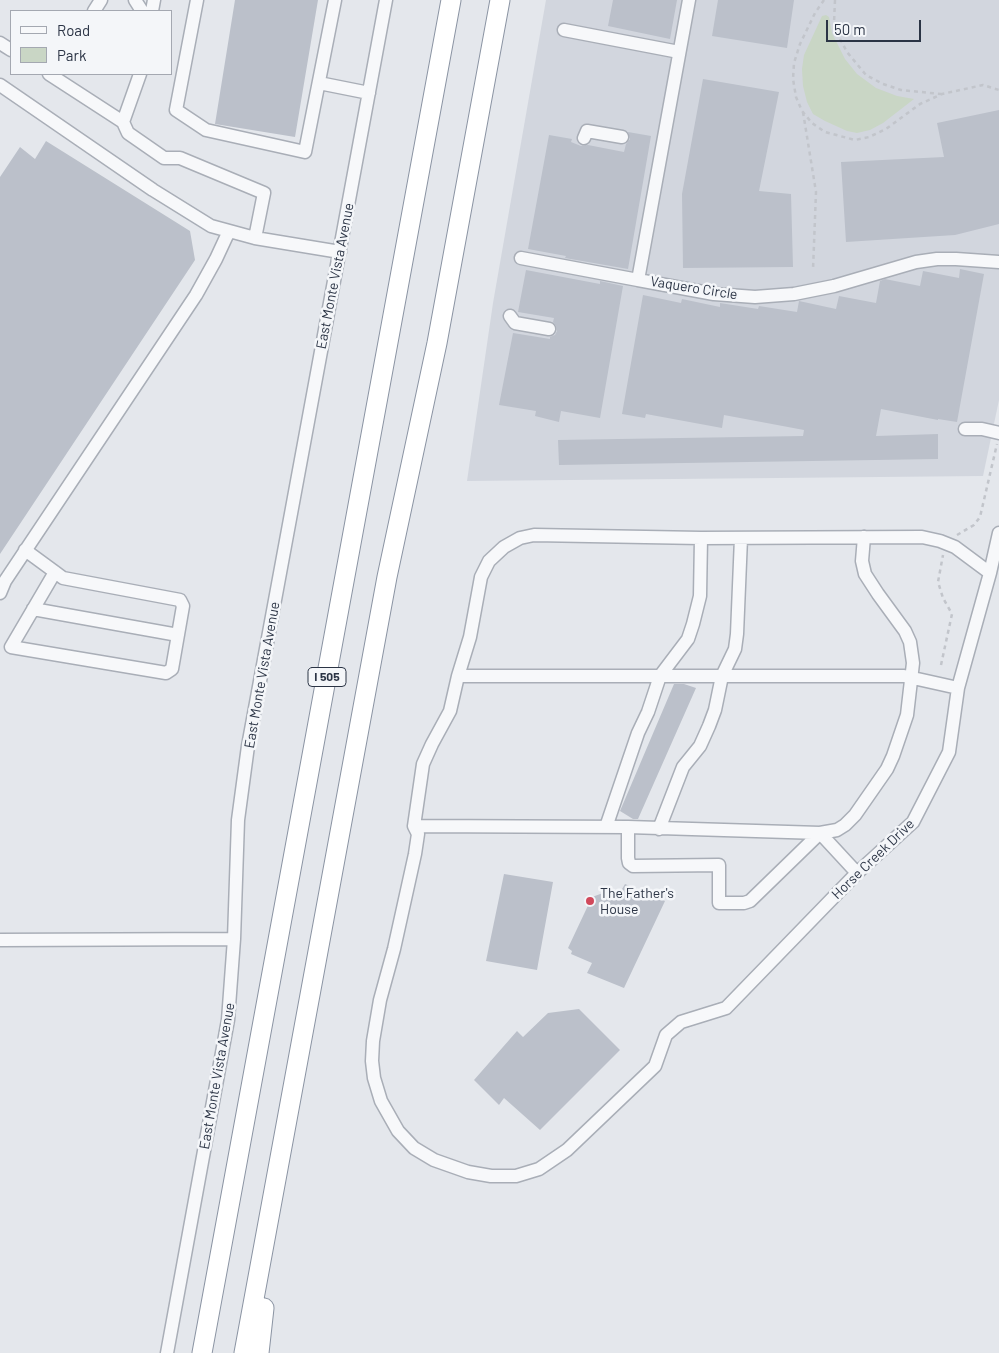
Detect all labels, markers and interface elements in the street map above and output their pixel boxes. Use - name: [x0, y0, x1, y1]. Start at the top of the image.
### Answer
- legend: [10, 10, 172, 75]
- scale bar: [829, 10, 924, 42]
- text: 50 m: [834, 20, 866, 38]
- text: Road: [57, 21, 90, 39]
- text: Park: [57, 46, 86, 64]
- street label: East Monte Vista Avenue: [313, 201, 357, 351]
- street label: Vaquero Circle: [649, 273, 739, 303]
- street label: East Monte Vista Avenue: [241, 600, 283, 750]
- road number: I 505: [308, 668, 346, 686]
- street label: Horse Creek Drive: [828, 815, 918, 903]
- place label: The Father's House: [600, 885, 674, 918]
- marker: The Father's House: [584, 895, 596, 907]
- street label: East Monte Vista Avenue: [196, 1001, 238, 1151]

